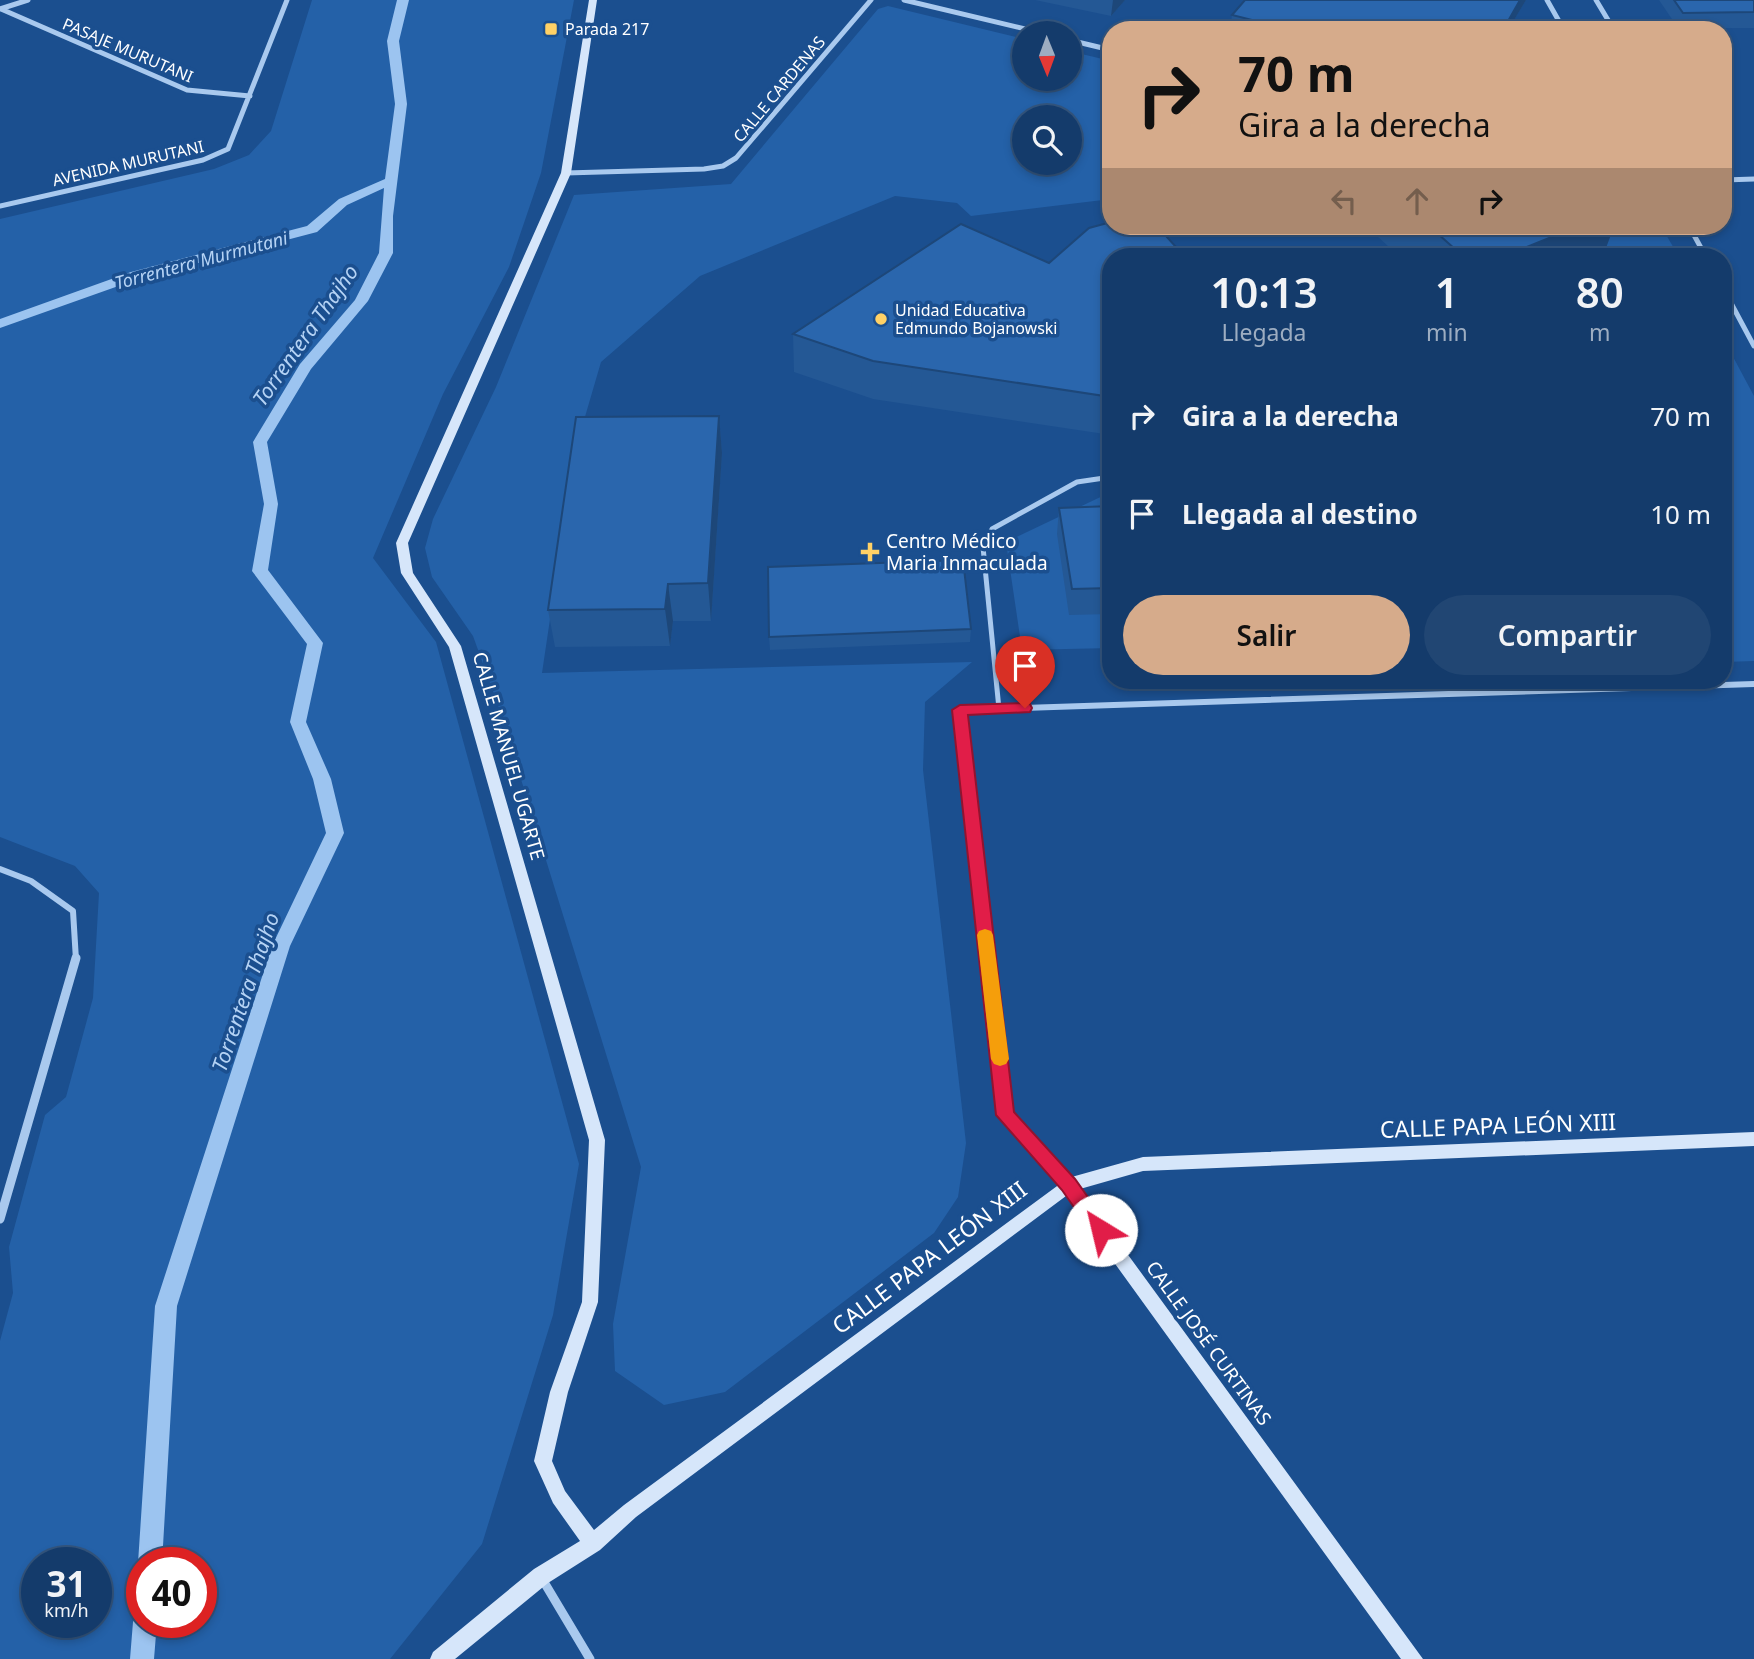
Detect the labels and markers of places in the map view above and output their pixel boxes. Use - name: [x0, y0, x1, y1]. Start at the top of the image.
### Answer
- place label: Parada 217: [565, 18, 649, 40]
- marker: Parada 217: [543, 21, 559, 37]
- place label: Unidad Educativa Edmundo Bojanowski: [895, 299, 1058, 339]
- marker: Unidad Educativa Edmundo Bojanowski: [873, 311, 889, 327]
- place label: Centro Médico Maria Inmaculada: [886, 528, 1048, 576]
- marker: Centro Médico Maria Inmaculada: [860, 542, 880, 562]
- pin: [995, 636, 1055, 708]

